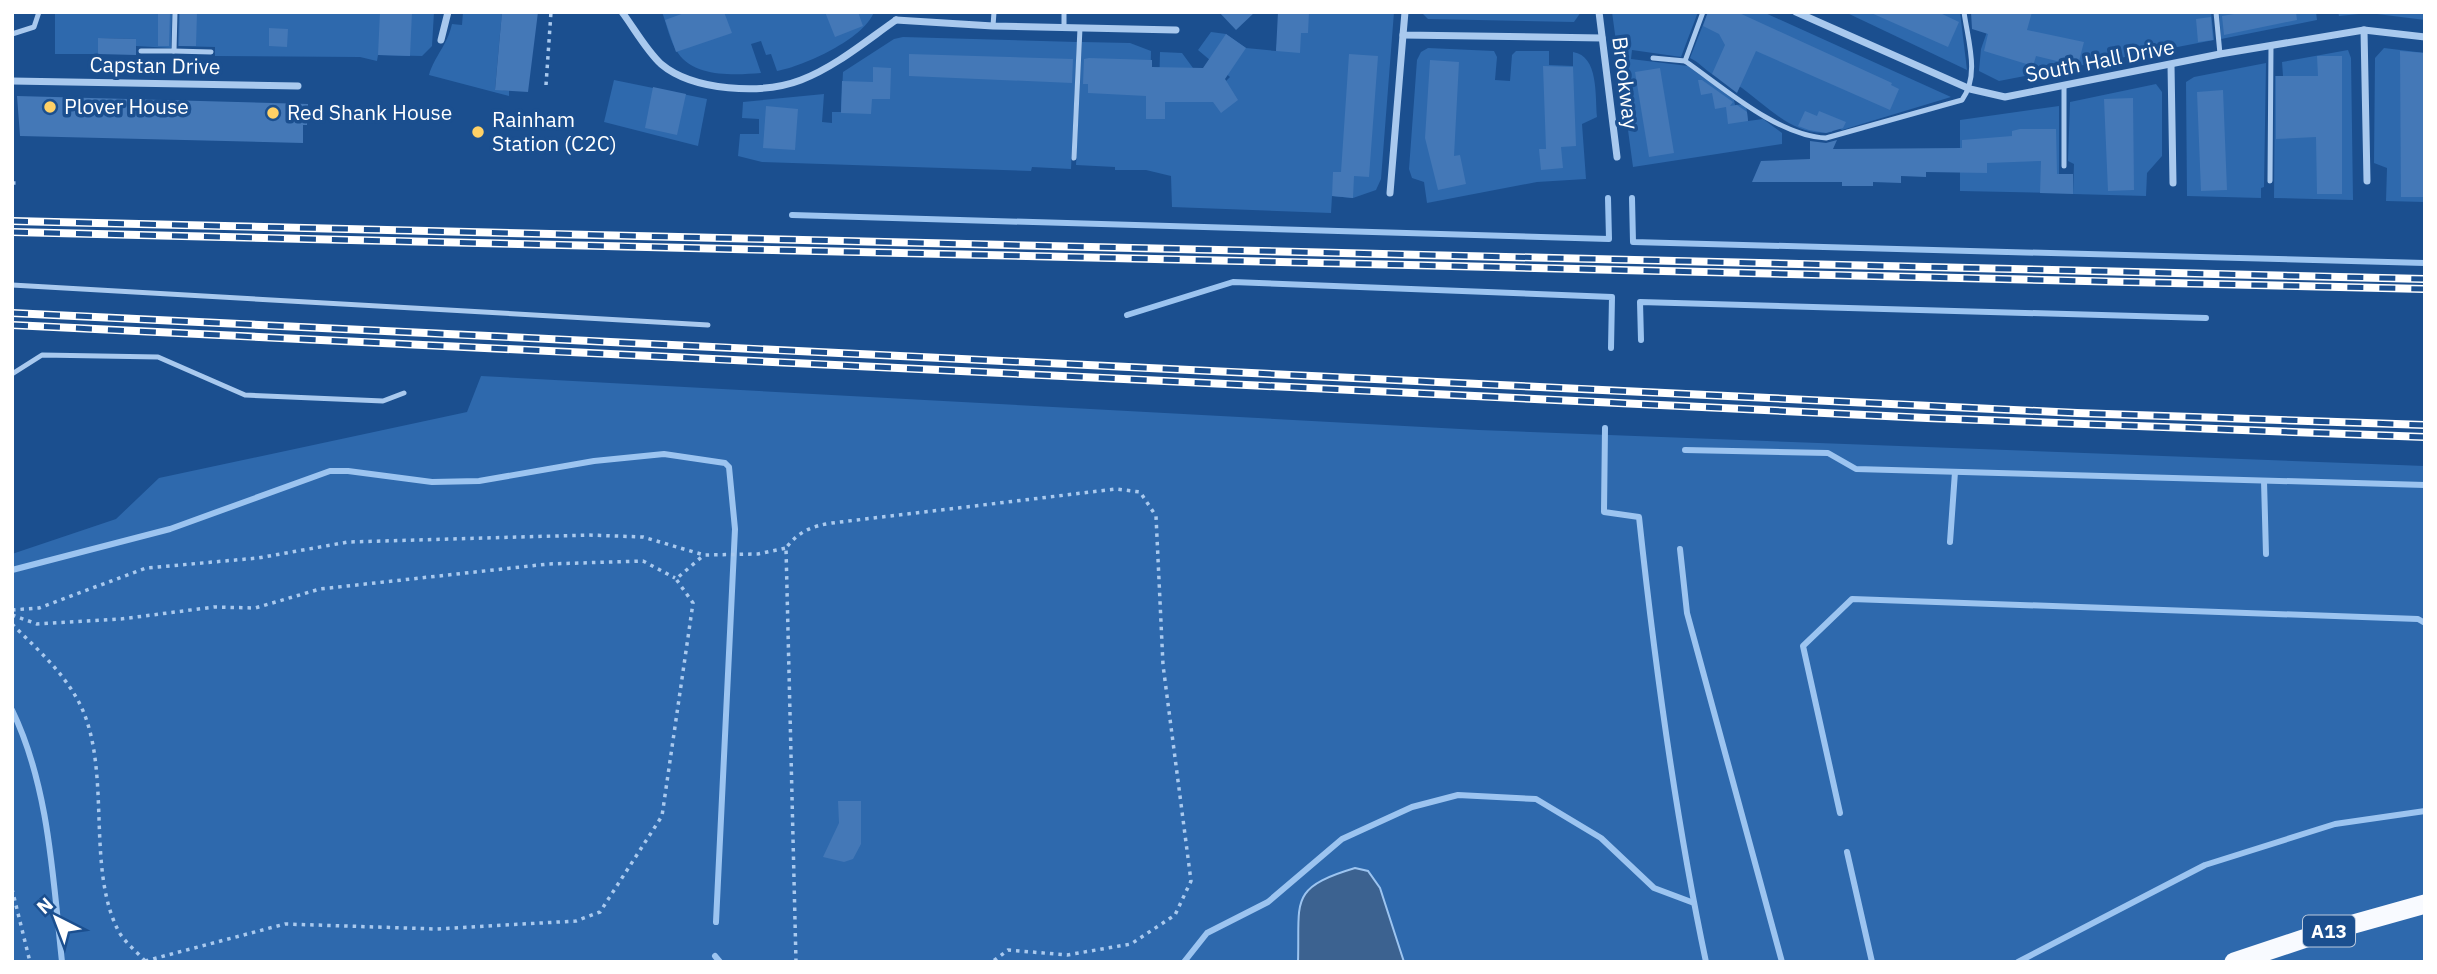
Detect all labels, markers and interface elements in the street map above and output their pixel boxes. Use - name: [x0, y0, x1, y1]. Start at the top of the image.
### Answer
- street label: South Hall Drive: [2023, 32, 2177, 88]
- street label: Brookway: [1606, 35, 1646, 131]
- street label: Capstan Drive: [89, 50, 221, 80]
- place label: Plover House: [64, 92, 189, 120]
- place label: Red Shank House: [287, 98, 452, 126]
- marker: Plover House: [42, 99, 58, 115]
- marker: Red Shank House: [265, 105, 281, 121]
- place label: Rainham Station (C2C): [492, 105, 617, 157]
- marker: Rainham Station (C2C): [470, 124, 486, 140]
- north arrow: [21, 883, 91, 953]
- text: N: [31, 892, 58, 919]
- road number: A13: [2303, 916, 2355, 946]

